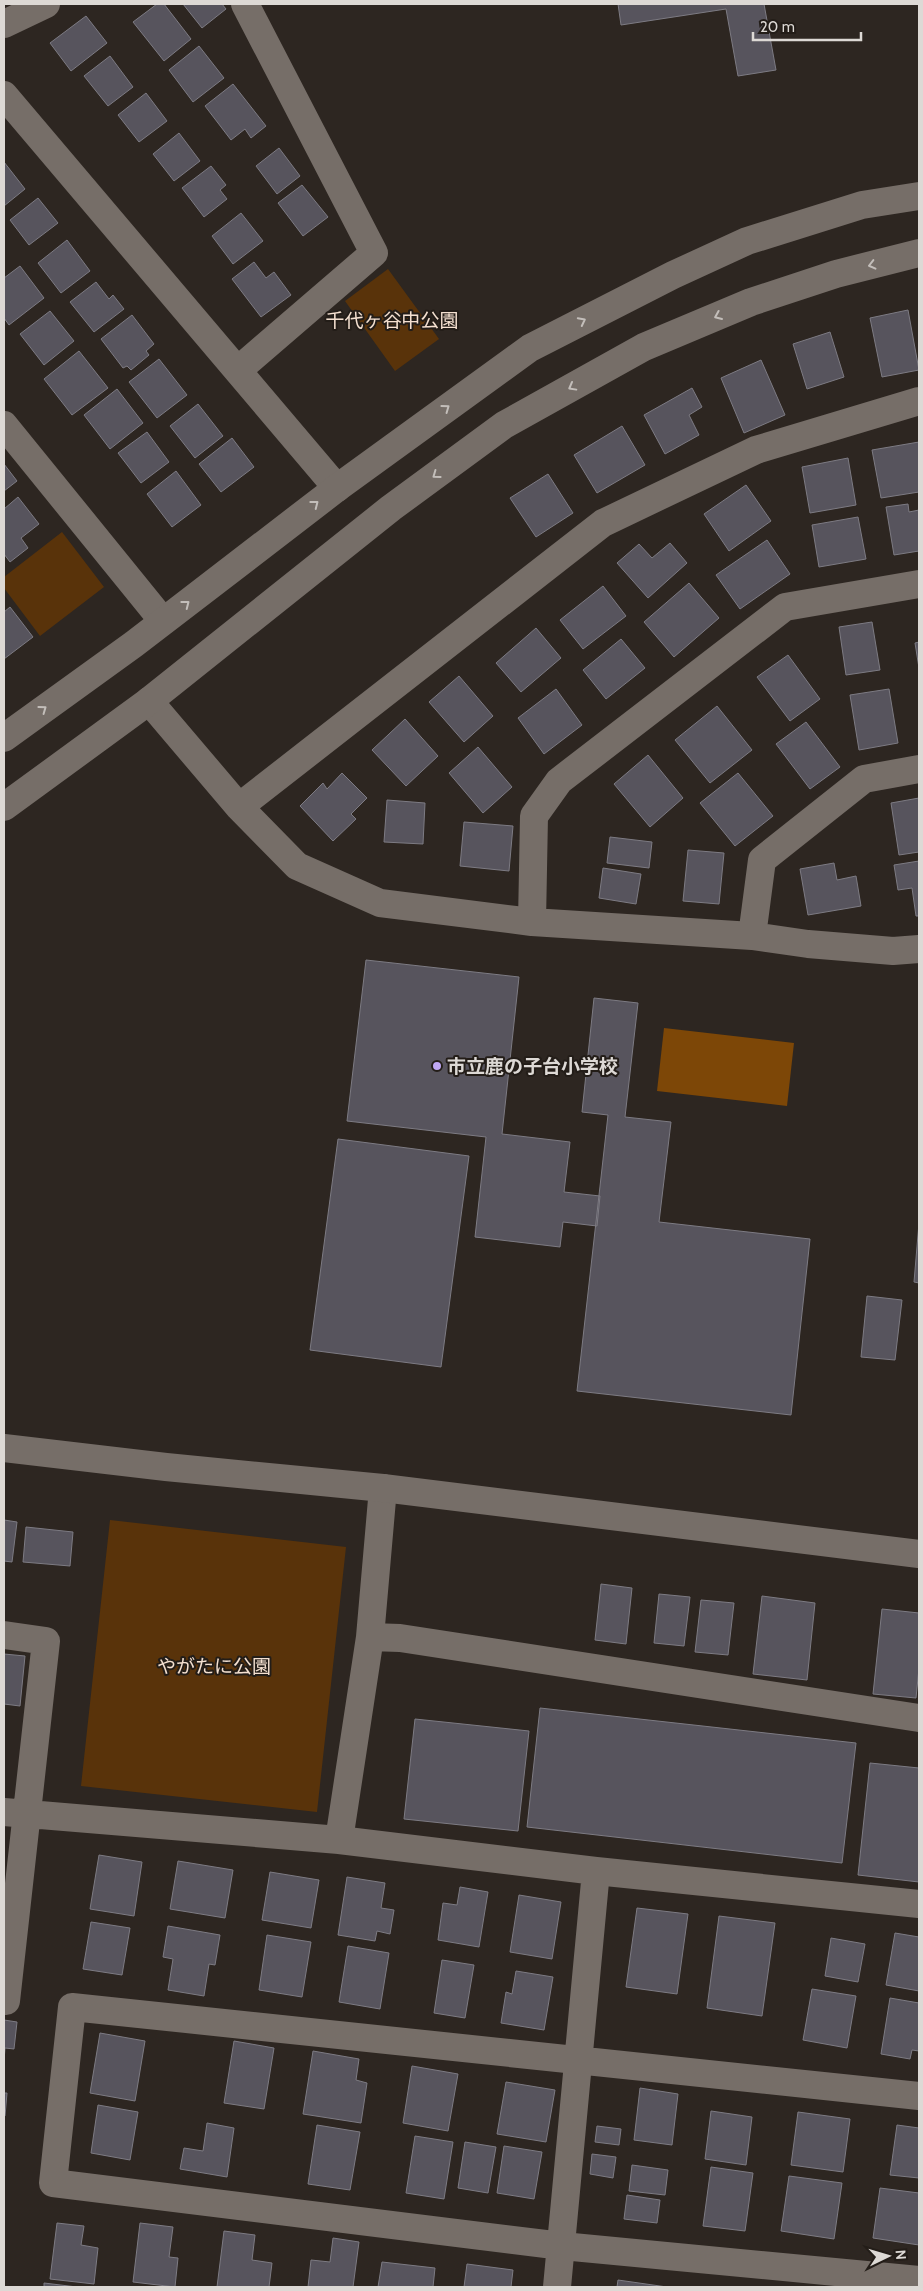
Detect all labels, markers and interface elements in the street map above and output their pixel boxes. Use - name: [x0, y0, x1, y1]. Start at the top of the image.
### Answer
- scale bar: [753, 10, 860, 42]
- text: 20 m: [760, 18, 795, 36]
- one-way arrow: [867, 259, 876, 270]
- park label: 千代ヶ谷中公園: [325, 309, 459, 332]
- one-way arrow: [714, 310, 723, 321]
- one-way arrow: [577, 317, 586, 327]
- one-way arrow: [568, 381, 577, 391]
- one-way arrow: [440, 406, 449, 414]
- one-way arrow: [432, 469, 442, 478]
- one-way arrow: [309, 502, 318, 510]
- one-way arrow: [180, 601, 189, 609]
- one-way arrow: [37, 706, 47, 715]
- place label: 市立鹿の子台小学校: [447, 1055, 618, 1078]
- marker: 市立鹿の子台小学校: [431, 1060, 443, 1072]
- park label: やがたに公園: [157, 1655, 271, 1678]
- north arrow: [863, 2231, 913, 2281]
- text: N: [892, 2249, 910, 2261]

